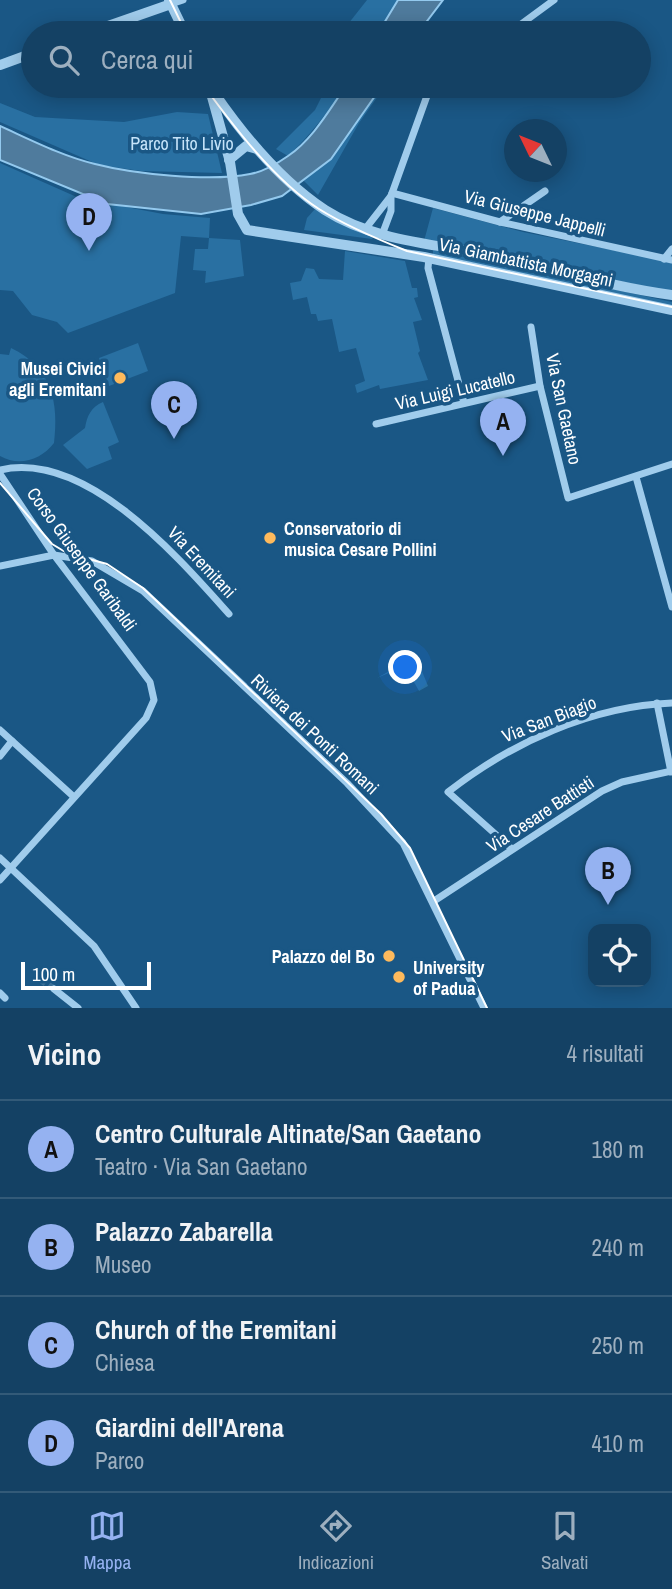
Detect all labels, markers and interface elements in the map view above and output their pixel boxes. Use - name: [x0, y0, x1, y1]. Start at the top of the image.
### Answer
- search box: [21, 21, 651, 98]
- icon: search: [45, 41, 83, 79]
- text: Cerca qui: [101, 42, 193, 77]
- north arrow: [504, 119, 567, 182]
- park label: Parco Tito Livio: [130, 131, 234, 156]
- street label: Via Giuseppe Jappelli: [462, 183, 608, 243]
- pin: D: [66, 193, 112, 251]
- street label: Via Giambattista Morgagni: [437, 231, 615, 293]
- street label: Via San Gaetano: [540, 351, 588, 467]
- place label: Musei Civici agli Eremitani: [9, 356, 106, 402]
- street label: Via Luigi Lucatello: [393, 364, 517, 416]
- marker: Musei Civici agli Eremitani: [112, 370, 128, 386]
- pin: C: [151, 381, 197, 439]
- pin: A: [480, 398, 526, 456]
- street label: Corso Giuseppe Garibaldi: [21, 482, 143, 636]
- place label: Conservatorio di musica Cesare Pollini: [284, 516, 437, 562]
- street label: Via Eremitani: [162, 521, 242, 603]
- marker: Conservatorio di musica Cesare Pollini: [262, 530, 278, 546]
- your location: [388, 650, 422, 684]
- street label: Riviera dei Ponti Romani: [246, 668, 384, 800]
- street label: Via San Biagio: [498, 690, 600, 748]
- street label: Via Cesare Battisti: [481, 770, 599, 858]
- pin: B: [585, 847, 631, 905]
- map controls: [588, 924, 651, 987]
- button: locate: [588, 924, 651, 987]
- place label: Palazzo del Bo: [272, 944, 375, 969]
- marker: Palazzo del Bo: [381, 948, 397, 964]
- place label: University of Padua: [413, 955, 485, 1001]
- scale bar: [21, 959, 150, 991]
- text: 100 m: [32, 961, 75, 987]
- marker: University of Padua: [391, 969, 407, 985]
- text: Vicino: [28, 1034, 101, 1074]
- text: 4 risultati: [566, 1038, 644, 1069]
- text: Centro Culturale Altinate/San Gaetano: [95, 1116, 482, 1151]
- text: A: [44, 1134, 58, 1165]
- text: 180 m: [592, 1134, 644, 1165]
- text: Teatro · Via San Gaetano: [95, 1151, 308, 1182]
- text: Palazzo Zabarella: [95, 1214, 273, 1249]
- text: B: [44, 1232, 58, 1263]
- text: 240 m: [592, 1232, 644, 1263]
- text: Museo: [95, 1249, 152, 1280]
- text: Church of the Eremitani: [95, 1312, 337, 1347]
- text: C: [44, 1330, 58, 1361]
- text: 250 m: [592, 1330, 644, 1361]
- text: Chiesa: [95, 1347, 155, 1378]
- text: Giardini dell'Arena: [95, 1410, 284, 1445]
- text: D: [44, 1428, 58, 1459]
- text: 410 m: [592, 1428, 644, 1459]
- text: Parco: [95, 1445, 144, 1476]
- tab: Mappa: [83, 1507, 131, 1575]
- tab: Indicazioni: [298, 1507, 374, 1575]
- tab: Salvati: [541, 1507, 589, 1575]

